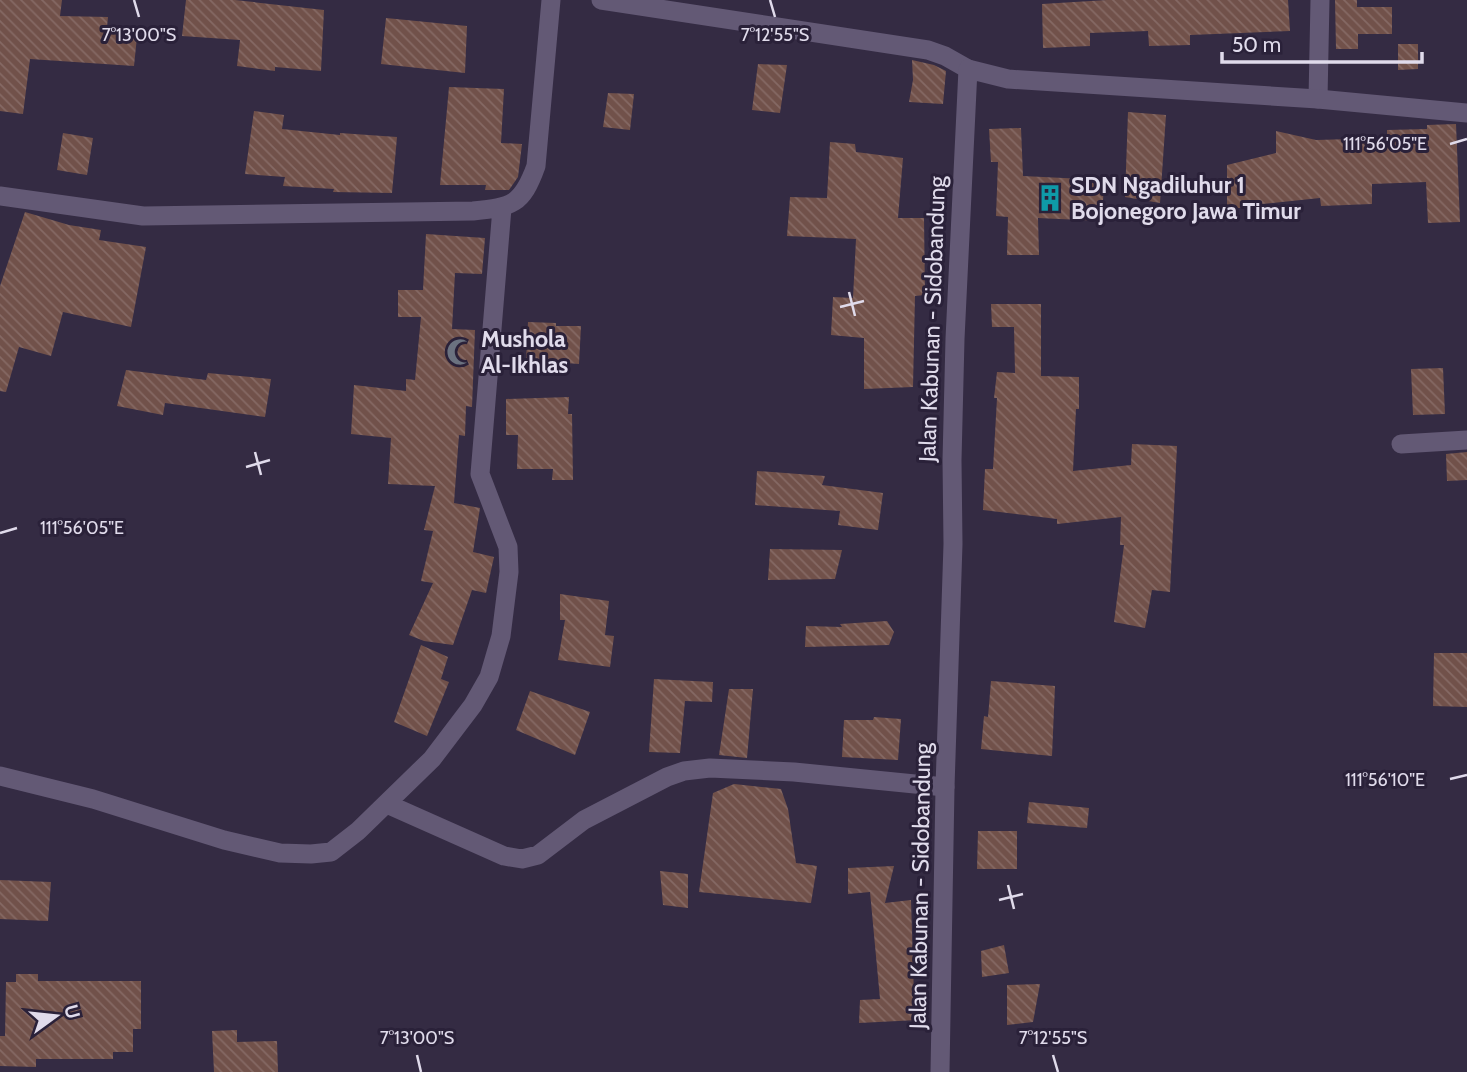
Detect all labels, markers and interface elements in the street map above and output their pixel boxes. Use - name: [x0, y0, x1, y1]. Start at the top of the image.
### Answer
- scale bar: [1222, 21, 1422, 65]
- text: 7°13'00"S: [102, 24, 176, 46]
- text: 7°12'55"S: [741, 24, 809, 46]
- text: 50 m: [1232, 32, 1281, 57]
- text: 111°56'05"E: [1343, 133, 1427, 155]
- place label: SDN Ngadiluhur 1 Bojonegoro Jawa Timur: [1071, 171, 1301, 225]
- street label: Jalan Kabunan - Sidobandung: [913, 175, 951, 464]
- building icon: SDN Ngadiluhur 1 Bojonegoro Jawa Timur: [1035, 183, 1065, 213]
- place label: Mushola Al-Ikhlas: [481, 325, 568, 379]
- mosque icon: Mushola Al-Ikhlas: [445, 337, 475, 367]
- text: 111°56'05"E: [40, 517, 124, 539]
- street label: Jalan Kabunan - Sidobandung: [903, 742, 937, 1030]
- text: 111°56'10"E: [1345, 769, 1425, 791]
- north arrow: [21, 981, 91, 1051]
- text: U: [59, 1002, 85, 1021]
- text: 7°13'00"S: [380, 1027, 454, 1049]
- text: 7°12'55"S: [1019, 1027, 1087, 1049]

